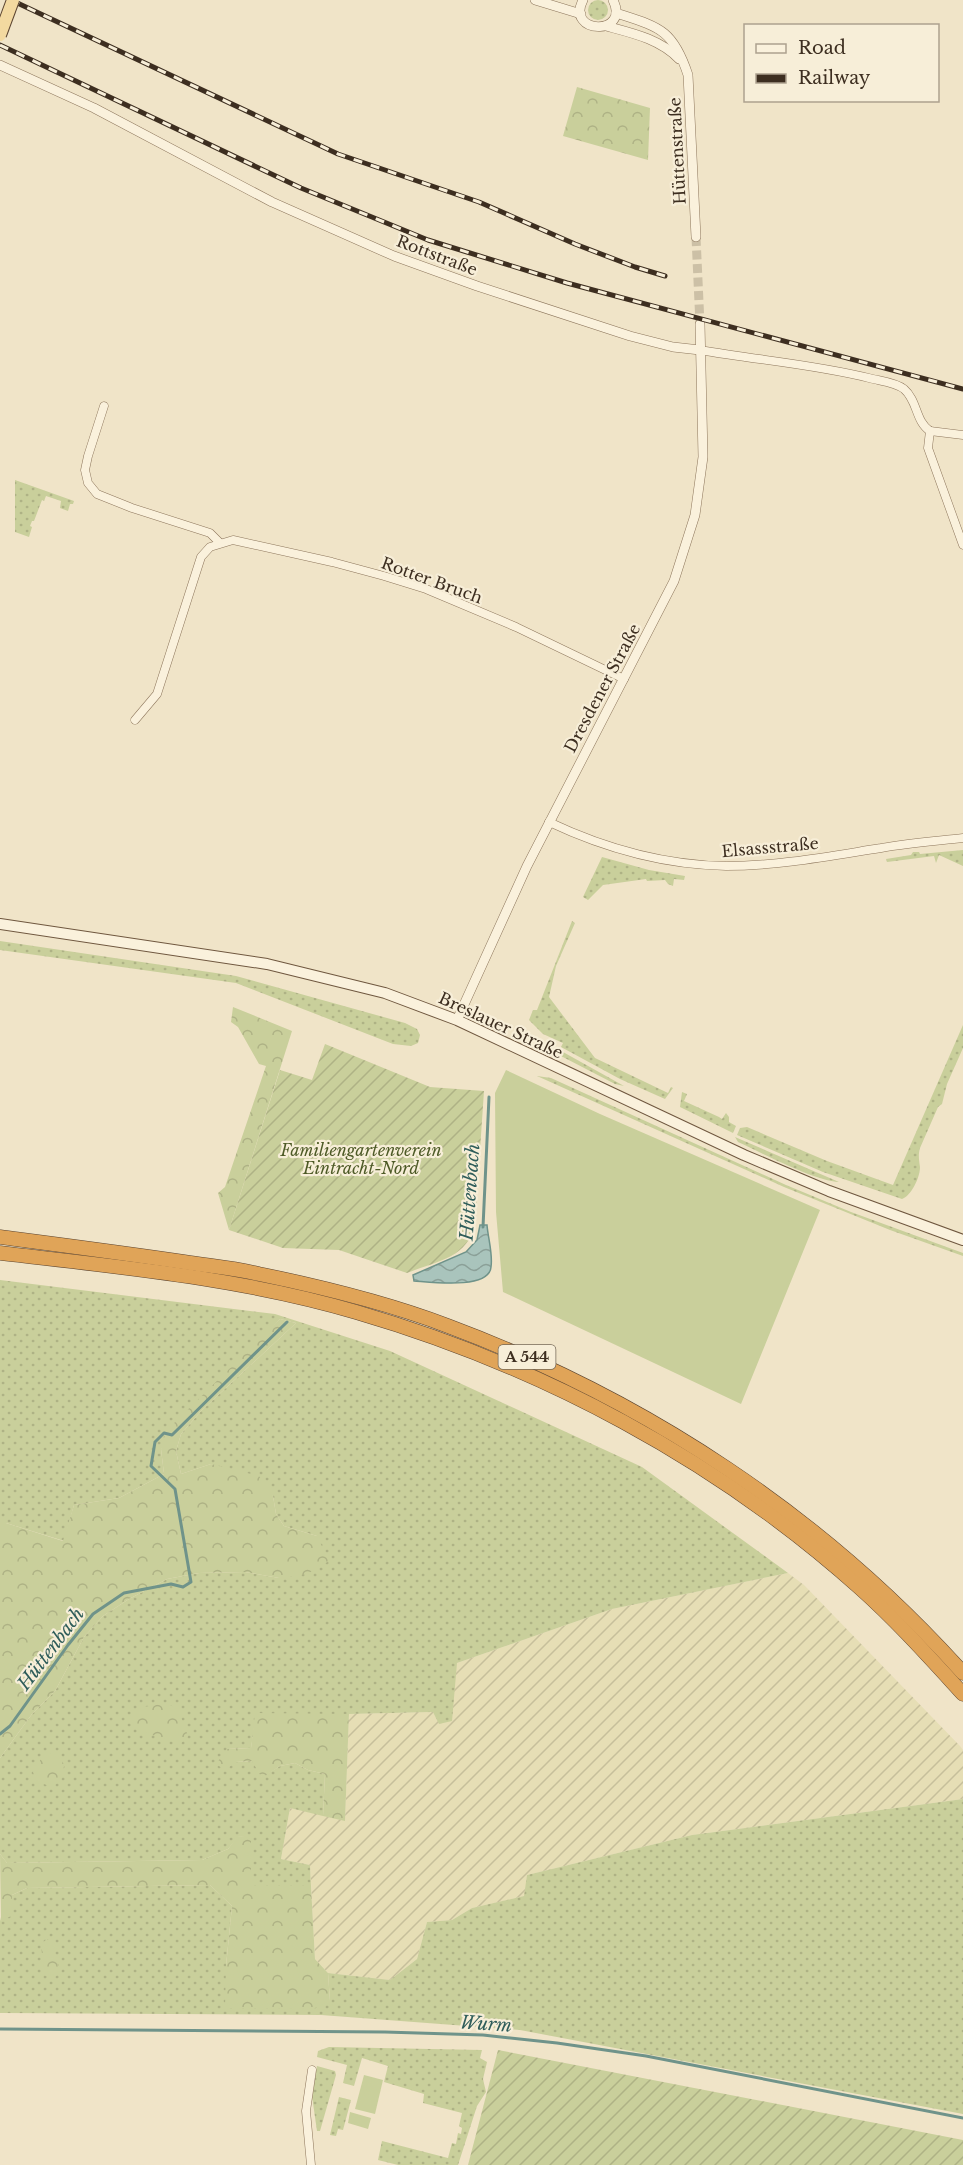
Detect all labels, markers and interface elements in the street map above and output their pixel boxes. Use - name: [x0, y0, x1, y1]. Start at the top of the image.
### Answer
- legend: [744, 24, 939, 102]
- text: Road: [798, 37, 846, 59]
- text: Railway: [798, 67, 871, 89]
- street label: Hüttenstraße: [664, 97, 690, 205]
- street label: Rottstraße: [394, 230, 480, 280]
- street label: Rotter Bruch: [379, 552, 485, 608]
- street label: Dresdener Straße: [560, 620, 644, 756]
- street label: Elsassstraße: [721, 833, 819, 861]
- street label: Breslauer Straße: [436, 987, 566, 1063]
- park label: Familiengartenverein Eintracht-Nord: [279, 1140, 442, 1178]
- water label: Hüttenbach: [456, 1143, 484, 1242]
- road number: A 544: [498, 1345, 556, 1369]
- water label: Hüttenbach: [12, 1604, 89, 1695]
- water label: Wurm: [459, 2011, 513, 2037]

